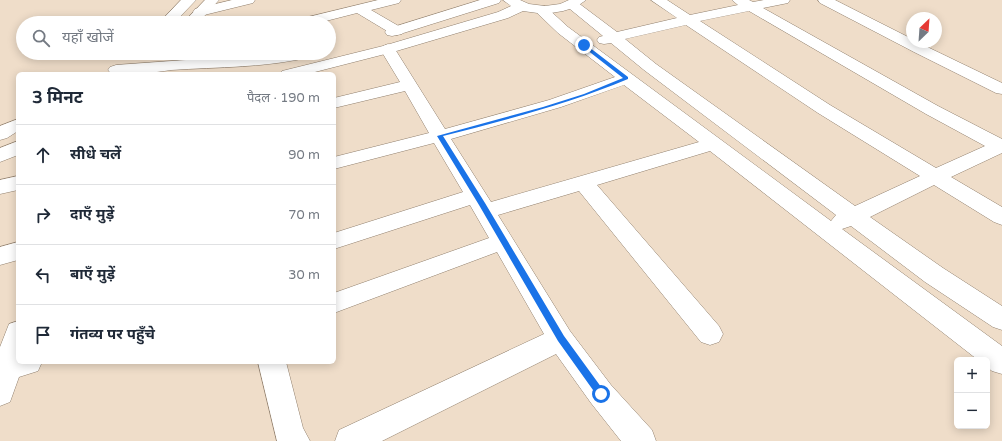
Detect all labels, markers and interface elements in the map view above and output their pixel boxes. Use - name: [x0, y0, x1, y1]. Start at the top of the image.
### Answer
- north arrow: [906, 12, 942, 48]
- search box: [16, 16, 336, 60]
- icon: search: [30, 27, 52, 49]
- text: यहाँ खोजें: [62, 28, 114, 46]
- route end: [575, 36, 593, 54]
- text: 3 मिनट: [32, 87, 83, 108]
- text: पैदल · 190 m: [247, 90, 320, 106]
- icon: ahead: [32, 144, 54, 166]
- text: सीधे चलें: [70, 145, 121, 163]
- text: 90 m: [288, 147, 320, 163]
- icon: right: [32, 204, 54, 226]
- text: दाएँ मुड़ें: [70, 205, 114, 223]
- text: 70 m: [288, 207, 320, 223]
- icon: left: [32, 264, 54, 286]
- text: बाएँ मुड़ें: [70, 265, 115, 283]
- text: 30 m: [288, 267, 320, 283]
- icon: arrive: [32, 324, 54, 346]
- text: गंतव्य पर पहुँचे: [70, 325, 155, 343]
- map controls: [954, 357, 990, 429]
- button: +: [954, 357, 990, 393]
- route start: [592, 385, 610, 403]
- button: −: [954, 393, 990, 429]

